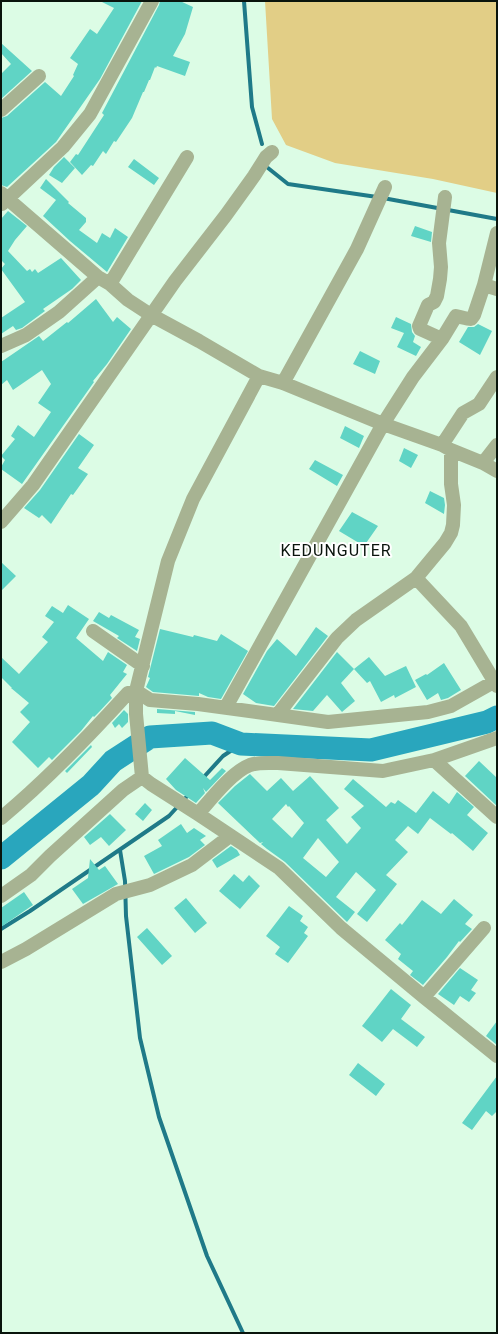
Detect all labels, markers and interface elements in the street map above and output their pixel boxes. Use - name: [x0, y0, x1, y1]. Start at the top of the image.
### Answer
- district label: KEDUNGUTER: [280, 541, 392, 560]

